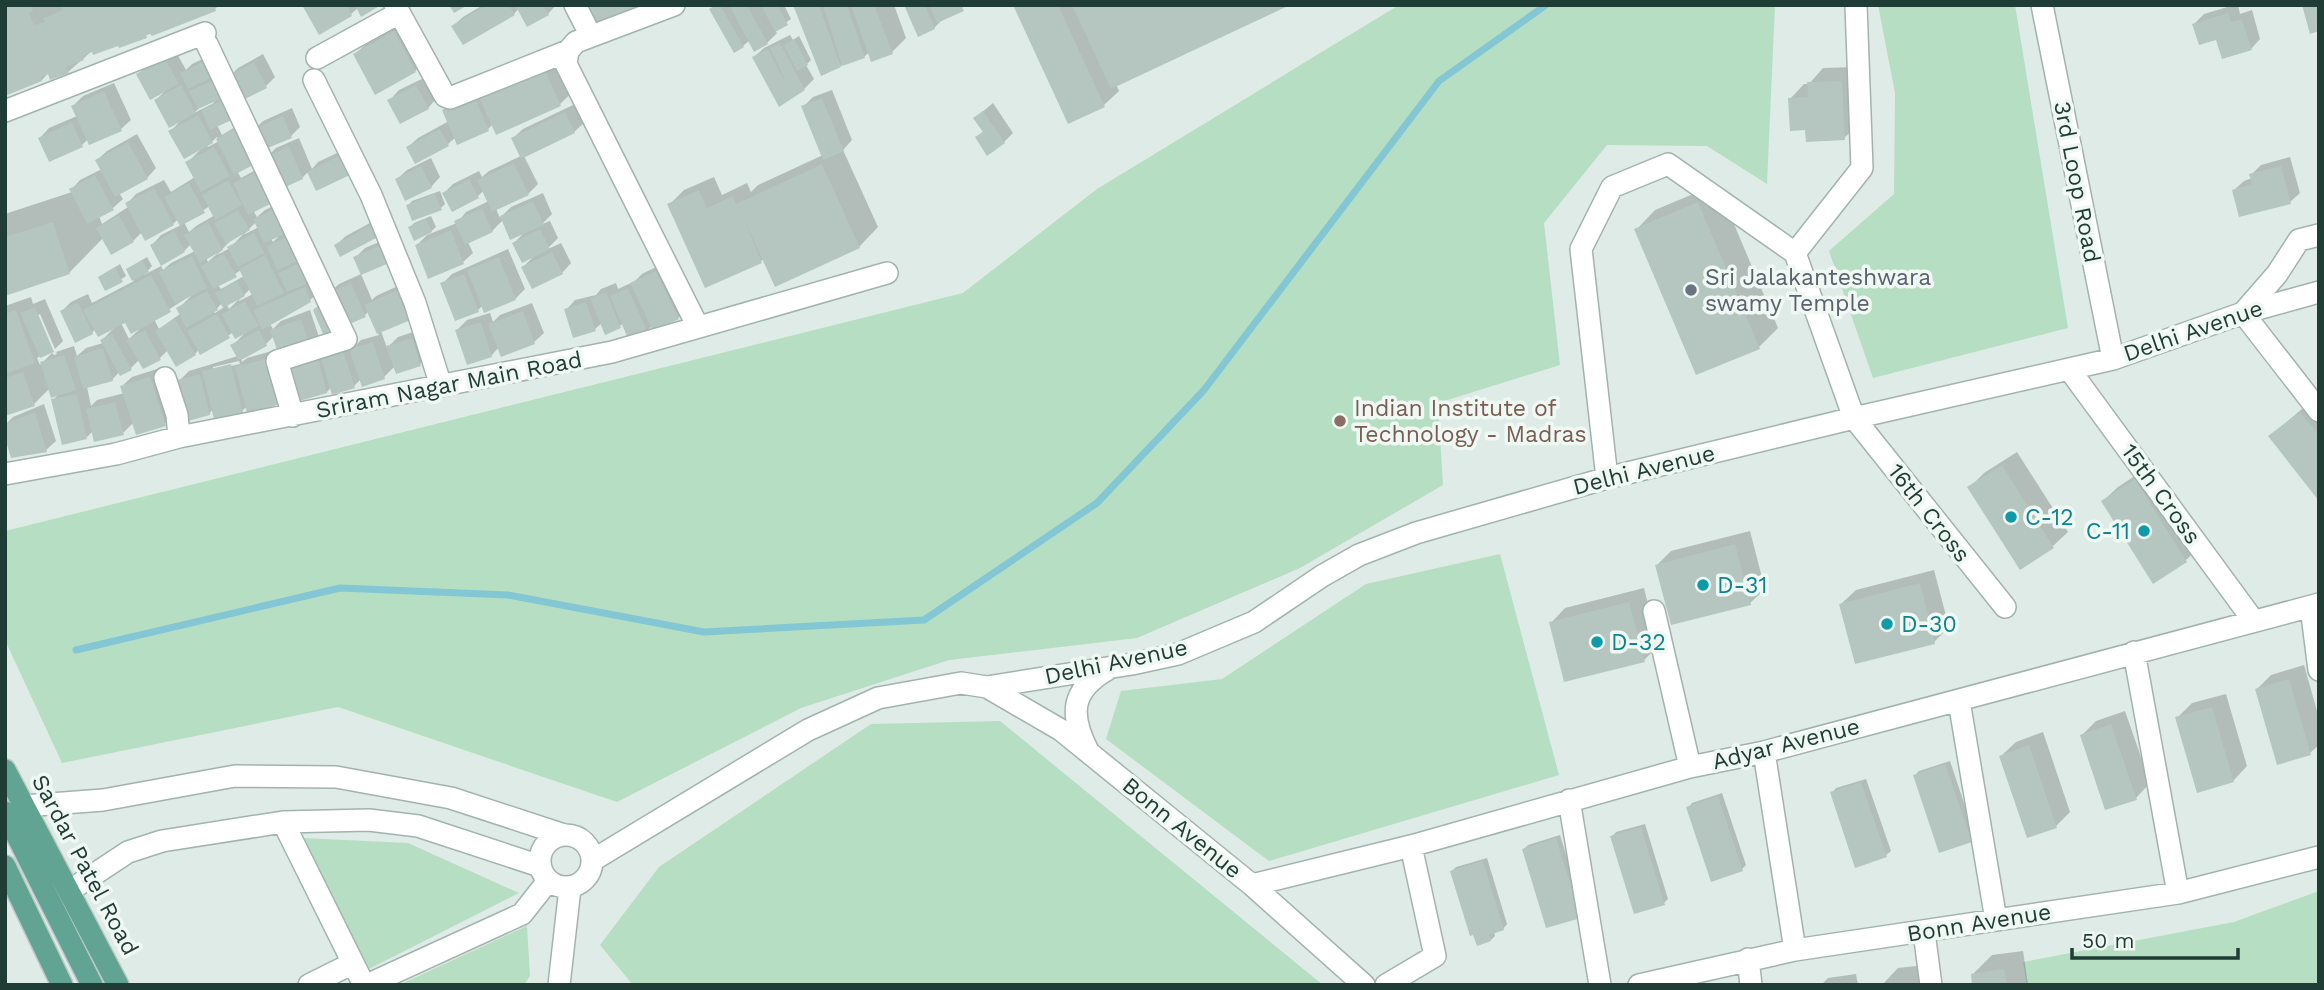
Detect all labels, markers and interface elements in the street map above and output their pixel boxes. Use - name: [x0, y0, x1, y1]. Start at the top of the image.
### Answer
- street label: 3rd Loop Road: [2048, 99, 2106, 265]
- place label: Sri Jalakanteshwara swamy Temple: [1705, 264, 1931, 317]
- marker: Sri Jalakanteshwara swamy Temple: [1683, 282, 1699, 298]
- street label: Delhi Avenue: [2120, 295, 2266, 367]
- street label: Sriram Nagar Main Road: [314, 346, 584, 424]
- place label: Indian Institute of Technology - Madras: [1354, 395, 1587, 448]
- marker: Indian Institute of Technology - Madras: [1332, 413, 1348, 429]
- street label: Delhi Avenue: [1570, 439, 1718, 501]
- street label: 15th Cross: [2116, 439, 2206, 549]
- street label: 16th Cross: [1882, 458, 1976, 568]
- place label: C-12: [2025, 504, 2074, 531]
- marker: C-12: [2003, 509, 2019, 525]
- place label: C-11: [2086, 518, 2130, 545]
- marker: C-11: [2136, 523, 2152, 539]
- place label: D-31: [1717, 572, 1767, 599]
- marker: D-31: [1695, 577, 1711, 593]
- place label: D-30: [1901, 611, 1957, 638]
- marker: D-30: [1879, 616, 1895, 632]
- place label: D-32: [1611, 629, 1666, 656]
- street label: Delhi Avenue: [1042, 634, 1190, 690]
- marker: D-32: [1589, 634, 1605, 650]
- street label: Adyar Avenue: [1709, 713, 1863, 775]
- street label: Sardar Patel Road: [26, 770, 144, 960]
- street label: Bonn Avenue: [1117, 772, 1247, 884]
- street label: Bonn Avenue: [1905, 898, 2053, 948]
- scale bar: [2072, 916, 2238, 960]
- text: 50 m: [2082, 928, 2134, 953]

